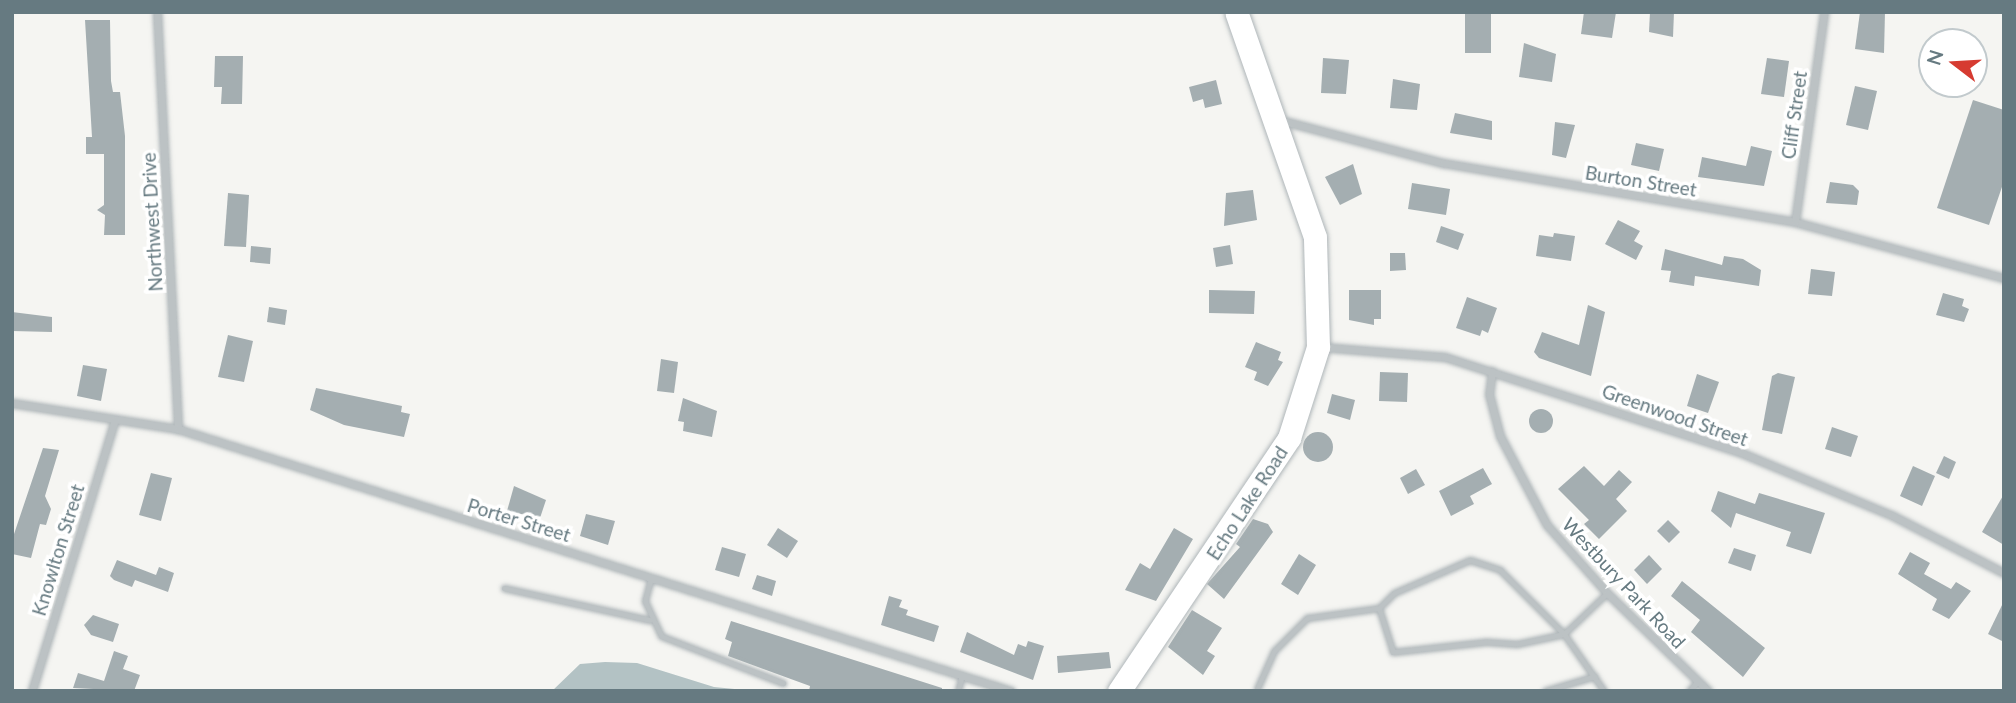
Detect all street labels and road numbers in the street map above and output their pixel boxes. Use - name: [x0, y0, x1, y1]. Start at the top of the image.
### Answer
- street label: Cliff Street: [1776, 69, 1812, 161]
- street label: Northwest Drive: [137, 152, 167, 292]
- street label: Burton Street: [1584, 161, 1698, 201]
- street label: Greenwood Street: [1599, 379, 1751, 451]
- street label: Echo Lake Road: [1202, 442, 1292, 564]
- street label: Knowlton Street: [27, 482, 89, 618]
- street label: Porter Street: [464, 493, 574, 547]
- street label: Westbury Park Road: [1557, 513, 1691, 653]

